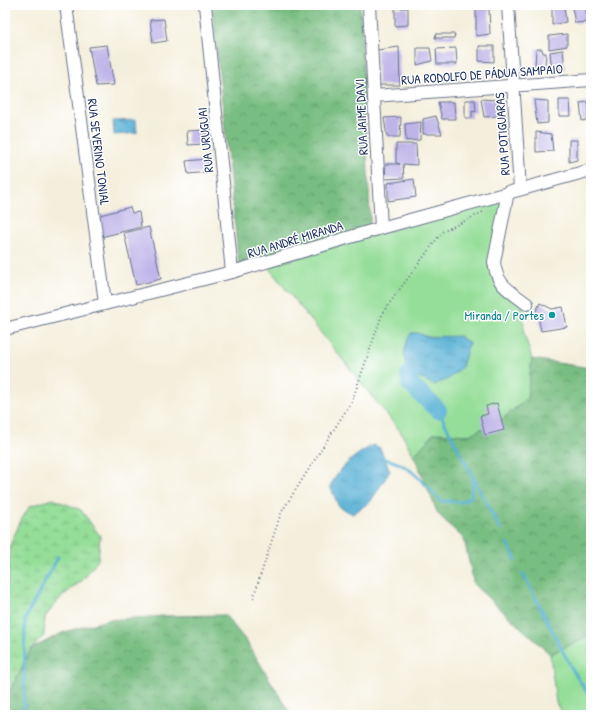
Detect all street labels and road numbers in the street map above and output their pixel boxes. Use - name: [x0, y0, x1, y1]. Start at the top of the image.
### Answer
- street label: RUA RODOLFO DE PÁDUA SAMPAIO: [401, 59, 563, 89]
- street label: RUA JAIME DAVI: [350, 79, 372, 155]
- street label: RUA POTIGUARAS: [490, 92, 514, 176]
- street label: RUA SEVERINO TONIAL: [84, 97, 115, 207]
- street label: RUA URUGUAI: [193, 107, 217, 173]
- street label: RUA ANDRÉ MIRANDA: [245, 216, 346, 262]

